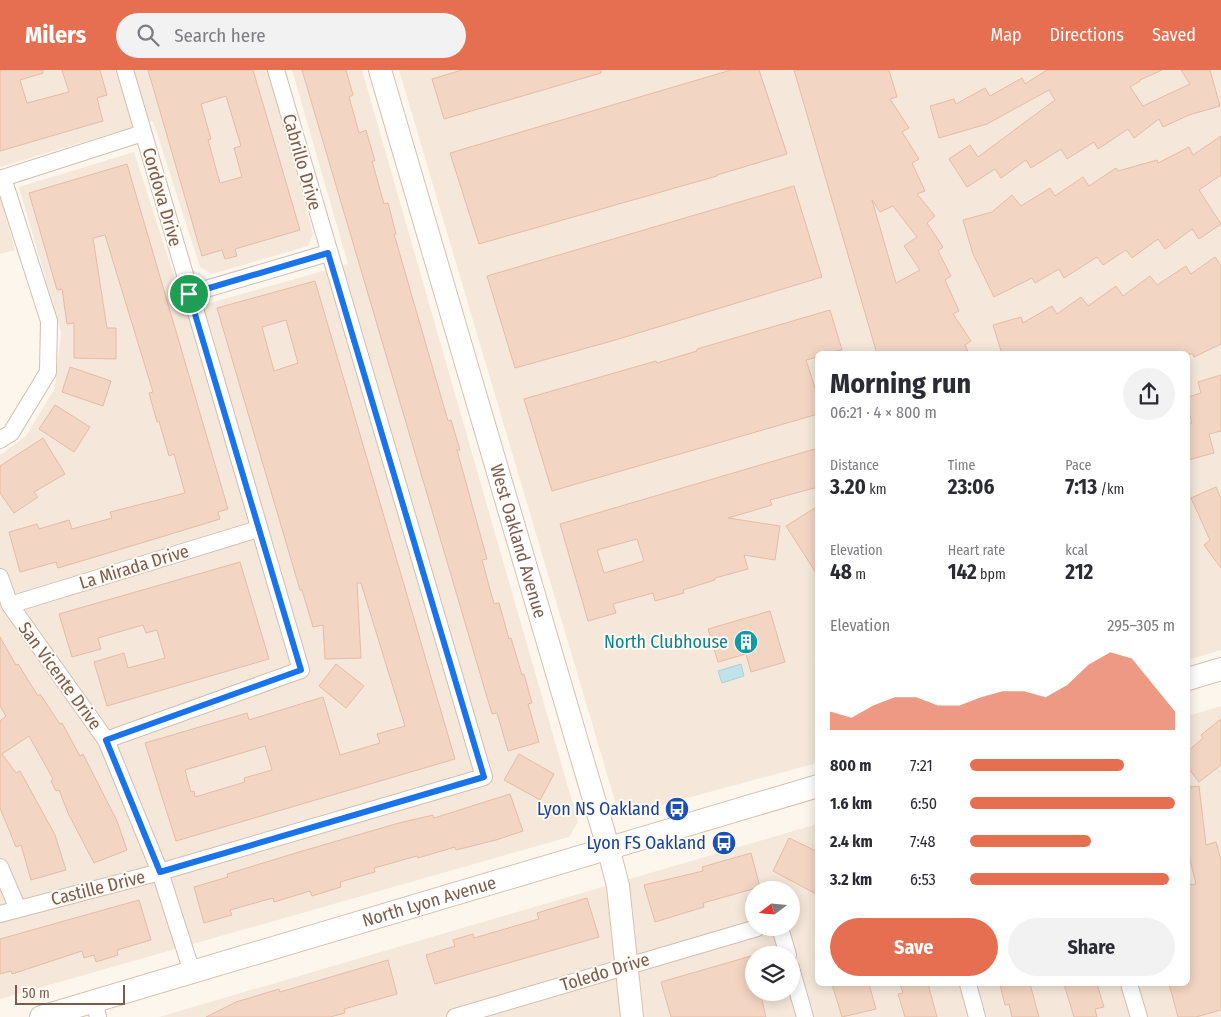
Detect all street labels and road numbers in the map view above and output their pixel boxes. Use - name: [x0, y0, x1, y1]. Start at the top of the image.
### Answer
- street label: Cabrillo Drive: [278, 111, 326, 213]
- street label: Cordova Drive: [137, 145, 187, 249]
- street label: West Oakland Avenue: [485, 462, 551, 621]
- street label: La Mirada Drive: [76, 540, 192, 594]
- street label: San Vicente Drive: [14, 618, 107, 734]
- street label: Castille Drive: [49, 866, 148, 910]
- street label: North Lyon Avenue: [360, 871, 499, 932]
- street label: Toledo Drive: [558, 948, 652, 996]

